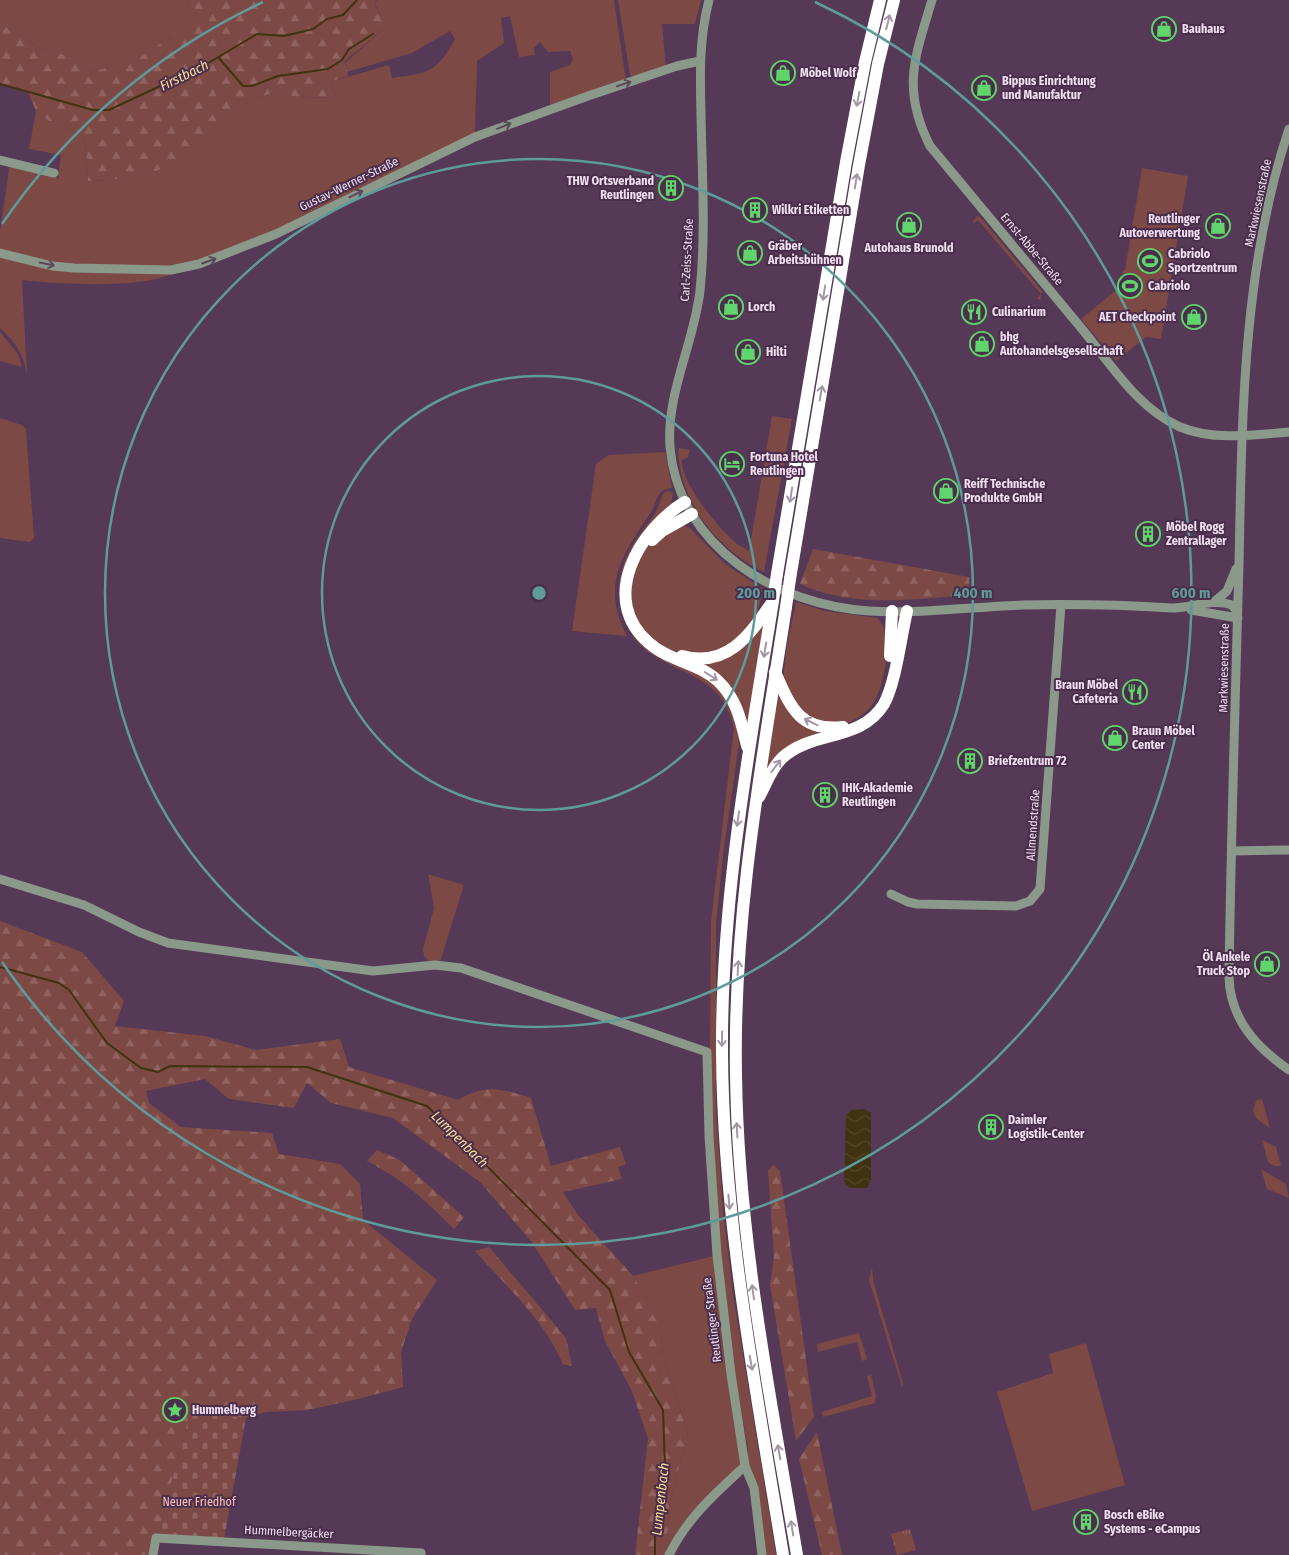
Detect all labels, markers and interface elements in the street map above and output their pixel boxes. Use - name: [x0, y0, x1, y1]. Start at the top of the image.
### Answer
- one-way arrow: [884, 14, 894, 30]
- shop icon: Bauhaus: [1151, 16, 1177, 42]
- place label: Bauhaus: [1182, 22, 1225, 36]
- water label: Firstbach: [157, 56, 211, 95]
- shop icon: Möbel Wolf: [770, 60, 796, 86]
- place label: Möbel Wolf: [800, 66, 857, 80]
- place label: Bippus Einrichtung und Manufaktur: [1002, 74, 1096, 102]
- shop icon: Bippus Einrichtung und Manufaktur: [971, 75, 997, 101]
- one-way arrow: [615, 79, 631, 88]
- one-way arrow: [852, 90, 862, 106]
- one-way arrow: [496, 121, 511, 130]
- street label: Gustav-Werner-Straße: [297, 154, 401, 214]
- street label: Markwiesenstraße: [1242, 158, 1274, 248]
- one-way arrow: [852, 173, 862, 189]
- place label: THW Ortsverband Reutlingen: [567, 174, 654, 202]
- building icon: THW Ortsverband Reutlingen: [658, 175, 684, 201]
- one-way arrow: [348, 189, 363, 198]
- building icon: Wilkri Etiketten: [742, 197, 768, 223]
- place label: Wilkri Etiketten: [772, 203, 849, 217]
- street label: Ernst-Abbe-Straße: [998, 210, 1066, 288]
- shop icon: Autohaus Brunold: [896, 212, 922, 238]
- place label: Reutlinger Autoverwertung: [1118, 212, 1201, 240]
- shop icon: Reutlinger Autoverwertung: [1205, 213, 1231, 239]
- street label: Carl-Zeiss-Straße: [678, 218, 696, 302]
- place label: Gräber Arbeitsbühnen: [767, 239, 842, 267]
- shop icon: Gräber Arbeitsbühnen: [737, 240, 763, 266]
- place label: Autohaus Brunold: [863, 241, 954, 255]
- place label: Cabriolo Sportzentrum: [1168, 247, 1237, 275]
- sports icon: Cabriolo Sportzentrum: [1137, 248, 1163, 274]
- one-way arrow: [200, 256, 216, 265]
- one-way arrow: [39, 260, 55, 270]
- sports icon: Cabriolo: [1117, 273, 1143, 299]
- place label: Cabriolo: [1148, 279, 1191, 293]
- one-way arrow: [819, 285, 829, 301]
- shop icon: Lorch: [718, 294, 744, 320]
- restaurant icon: Culinarium: [961, 299, 987, 325]
- place label: Lorch: [748, 300, 775, 314]
- shop icon: AET Checkpoint: [1181, 304, 1207, 330]
- place label: Culinarium: [992, 305, 1046, 319]
- place label: AET Checkpoint: [1098, 310, 1177, 324]
- place label: bhg Autohandelsgesellschaft: [999, 330, 1124, 358]
- shop icon: bhg Autohandelsgesellschaft: [969, 331, 995, 357]
- shop icon: Hilti: [735, 339, 761, 365]
- place label: Hilti: [766, 345, 787, 359]
- one-way arrow: [817, 386, 827, 402]
- place label: Fortuna Hotel Reutlingen: [750, 450, 819, 478]
- hotel icon: Fortuna Hotel Reutlingen: [719, 451, 745, 477]
- place label: Reiff Technische Produkte GmbH: [964, 477, 1045, 505]
- shop icon: Reiff Technische Produkte GmbH: [933, 478, 959, 504]
- one-way arrow: [785, 487, 795, 503]
- place label: Möbel Rogg Zentrallager: [1166, 520, 1227, 548]
- building icon: Möbel Rogg Zentrallager: [1135, 521, 1161, 547]
- centre of rings: [530, 584, 548, 602]
- text: 200 m: [736, 584, 775, 602]
- text: 400 m: [954, 584, 992, 602]
- text: 600 m: [1172, 584, 1210, 602]
- street label: Markwiesenstraße: [1216, 623, 1232, 713]
- one-way arrow: [760, 642, 770, 658]
- one-way arrow: [703, 671, 717, 681]
- place label: Braun Möbel Cafeteria: [1055, 678, 1119, 706]
- restaurant icon: Braun Möbel Cafeteria: [1122, 679, 1148, 705]
- one-way arrow: [803, 716, 818, 726]
- place label: Braun Möbel Center: [1132, 724, 1195, 752]
- shop icon: Braun Möbel Center: [1102, 725, 1128, 751]
- building icon: Briefzentrum 72: [957, 748, 983, 774]
- place label: Briefzentrum 72: [988, 754, 1067, 768]
- one-way arrow: [770, 759, 781, 772]
- place label: IHK-Akademie Reutlingen: [842, 781, 913, 809]
- building icon: IHK-Akademie Reutlingen: [812, 782, 838, 808]
- street label: Allmendstraße: [1024, 789, 1042, 861]
- one-way arrow: [733, 810, 743, 826]
- place label: Öl Ankele Truck Stop: [1197, 949, 1250, 978]
- shop icon: Öl Ankele Truck Stop: [1254, 951, 1280, 977]
- one-way arrow: [734, 960, 743, 976]
- one-way arrow: [717, 1030, 727, 1047]
- water label: Lumpenbach: [428, 1107, 492, 1171]
- place label: Daimler Logistik-Center: [1008, 1113, 1085, 1141]
- building icon: Daimler Logistik-Center: [978, 1114, 1004, 1140]
- one-way arrow: [733, 1122, 742, 1138]
- one-way arrow: [724, 1193, 734, 1209]
- street label: Reutlinger Straße: [700, 1277, 724, 1363]
- one-way arrow: [748, 1284, 758, 1300]
- one-way arrow: [746, 1354, 756, 1370]
- place icon: Hummelberg: [162, 1397, 188, 1423]
- place label: Hummelberg: [192, 1403, 256, 1417]
- one-way arrow: [774, 1445, 784, 1461]
- water label: Lumpenbach: [648, 1462, 673, 1536]
- park label: Neuer Friedhof: [162, 1495, 237, 1509]
- place label: Bosch eBike Systems - eCampus: [1104, 1508, 1201, 1536]
- building icon: Bosch eBike Systems - eCampus: [1073, 1509, 1099, 1535]
- one-way arrow: [787, 1520, 797, 1536]
- street label: Hummelbergäcker: [244, 1523, 335, 1541]

